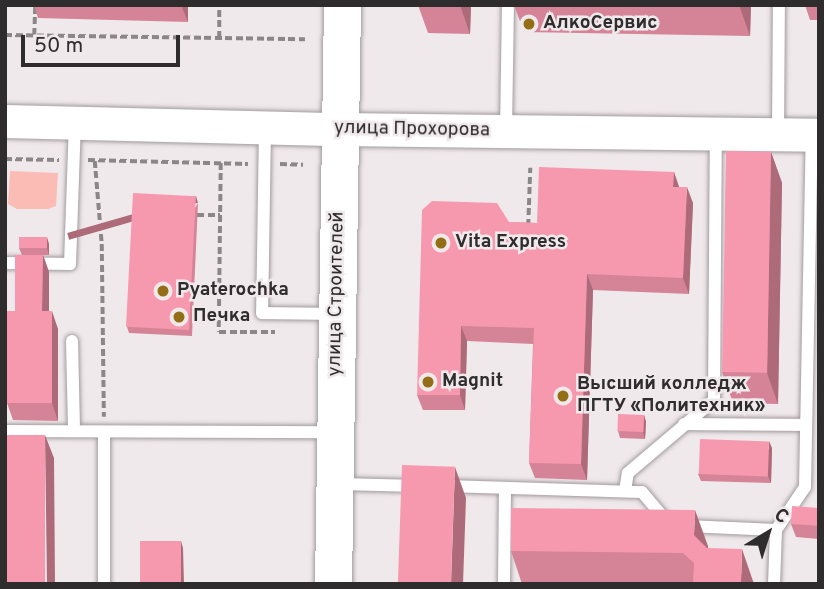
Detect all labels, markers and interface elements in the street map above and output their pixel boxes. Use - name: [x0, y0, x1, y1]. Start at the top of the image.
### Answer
- place label: АлкоСервис: [543, 13, 658, 35]
- marker: АлкоСервис: [521, 16, 537, 32]
- scale bar: [24, 21, 184, 65]
- text: 50 m: [34, 33, 83, 60]
- street label: улица Прохорова: [334, 117, 490, 143]
- street label: улица Строителей: [324, 211, 350, 377]
- place label: Vita Express: [455, 232, 566, 254]
- marker: Vita Express: [433, 235, 449, 251]
- place label: Pyaterochka: [177, 280, 289, 302]
- marker: Pyaterochka: [155, 283, 171, 299]
- place label: Печка: [193, 306, 250, 328]
- marker: Печка: [171, 309, 187, 325]
- place label: Magnit: [442, 371, 503, 393]
- marker: Magnit: [420, 374, 436, 390]
- place label: Высший колледж ПГТУ «Политехник»: [577, 374, 766, 418]
- marker: Высший колледж ПГТУ «Политехник»: [555, 388, 571, 404]
- north arrow: [733, 498, 803, 568]
- text: С: [769, 503, 793, 530]

